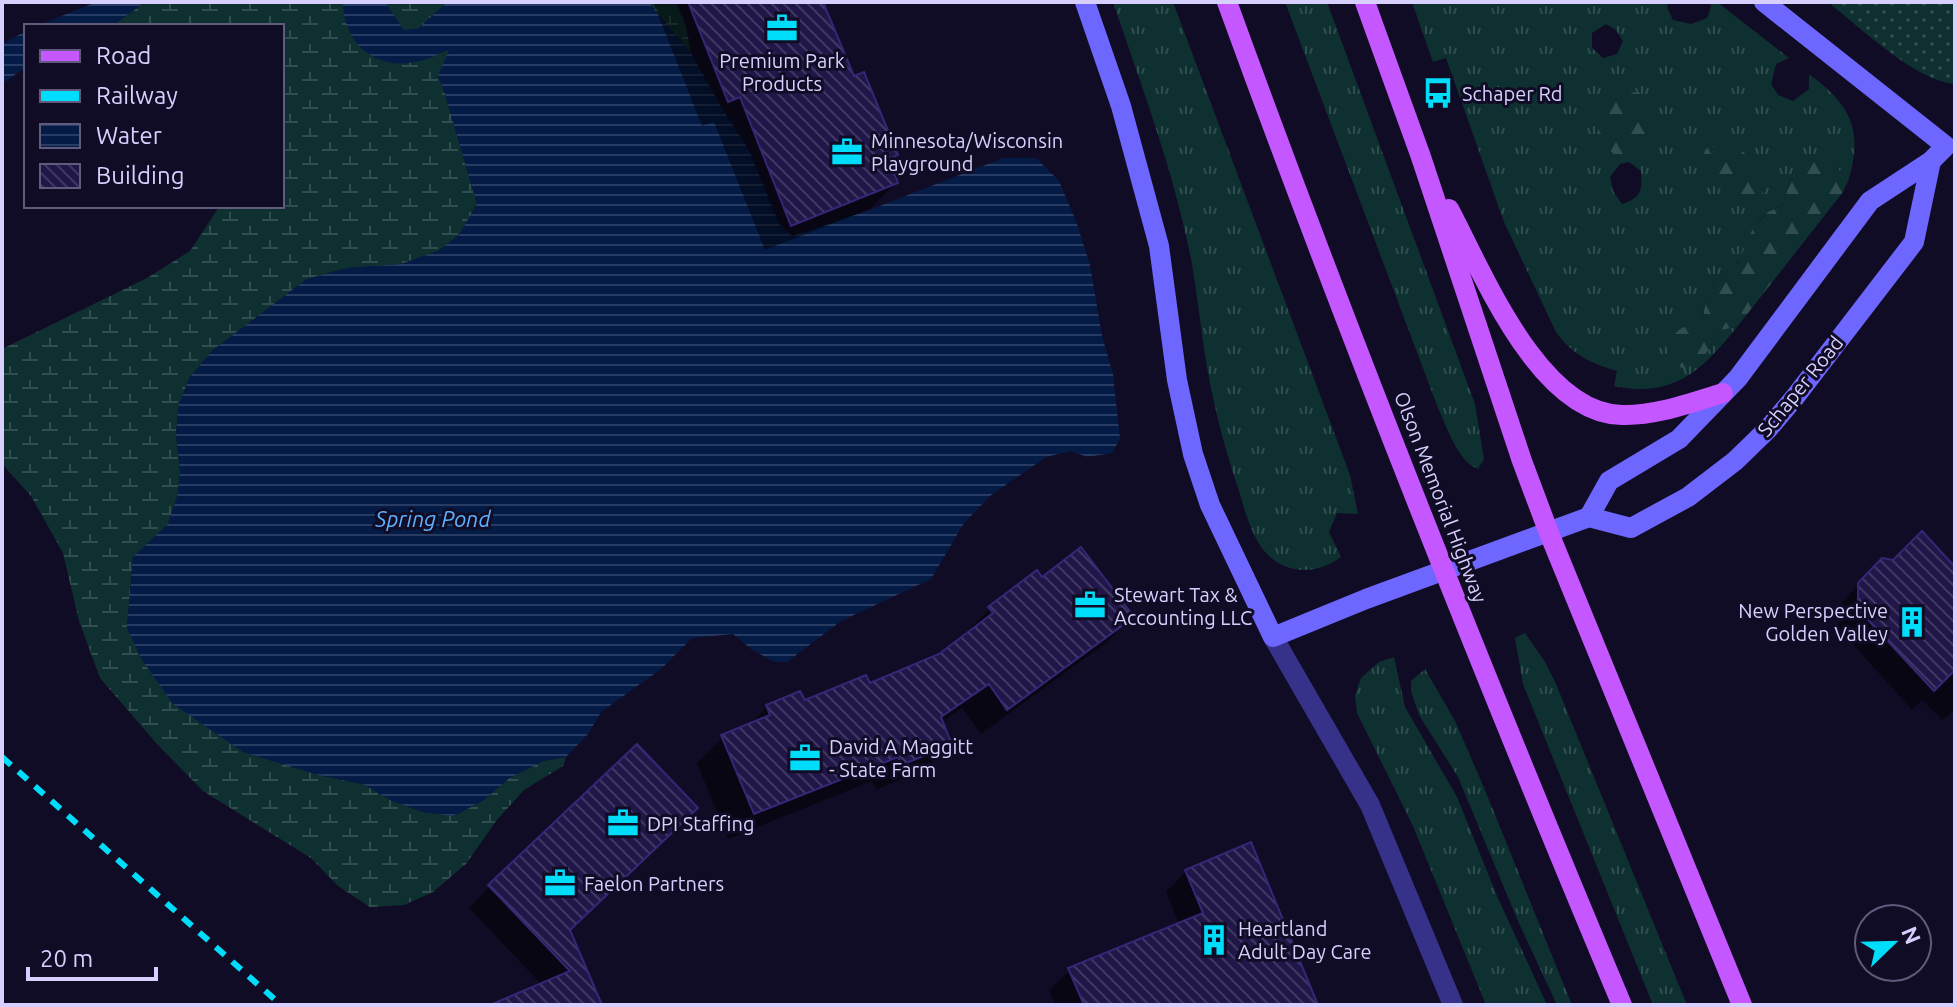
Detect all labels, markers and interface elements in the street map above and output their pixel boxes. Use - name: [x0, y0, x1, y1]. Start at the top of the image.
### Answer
- office icon: Premium Park Products: [765, 11, 799, 45]
- legend: [24, 24, 284, 208]
- text: Road: [96, 42, 151, 69]
- place label: Premium Park Products: [719, 49, 845, 95]
- bus stop icon: Schaper Rd: [1421, 76, 1455, 110]
- text: Railway: [96, 82, 178, 109]
- place label: Schaper Rd: [1462, 82, 1563, 105]
- text: Water: [96, 122, 162, 149]
- place label: Minnesota/Wisconsin Playground: [871, 129, 1063, 175]
- office icon: Minnesota/Wisconsin Playground: [830, 135, 864, 169]
- text: Building: [96, 162, 184, 189]
- street label: Schaper Road: [1753, 331, 1847, 441]
- street label: Olson Memorial Highway: [1390, 388, 1492, 606]
- water label: Spring Pond: [374, 506, 491, 531]
- place label: Stewart Tax & Accounting LLC: [1114, 583, 1252, 629]
- office icon: Stewart Tax & Accounting LLC: [1073, 588, 1107, 622]
- place label: New Perspective Golden Valley: [1738, 599, 1888, 645]
- building icon: New Perspective Golden Valley: [1895, 605, 1929, 639]
- place label: David A Maggitt - State Farm: [829, 735, 973, 781]
- office icon: David A Maggitt - State Farm: [788, 741, 822, 775]
- office icon: DPI Staffing: [606, 806, 640, 840]
- place label: DPI Staffing: [647, 812, 754, 835]
- office icon: Faelon Partners: [543, 866, 577, 900]
- place label: Faelon Partners: [584, 872, 724, 895]
- north arrow: [1853, 903, 1933, 983]
- place label: Heartland Adult Day Care: [1238, 917, 1372, 963]
- building icon: Heartland Adult Day Care: [1197, 923, 1231, 957]
- text: N: [1897, 923, 1927, 947]
- scale bar: [28, 931, 156, 981]
- text: 20 m: [40, 945, 93, 972]

